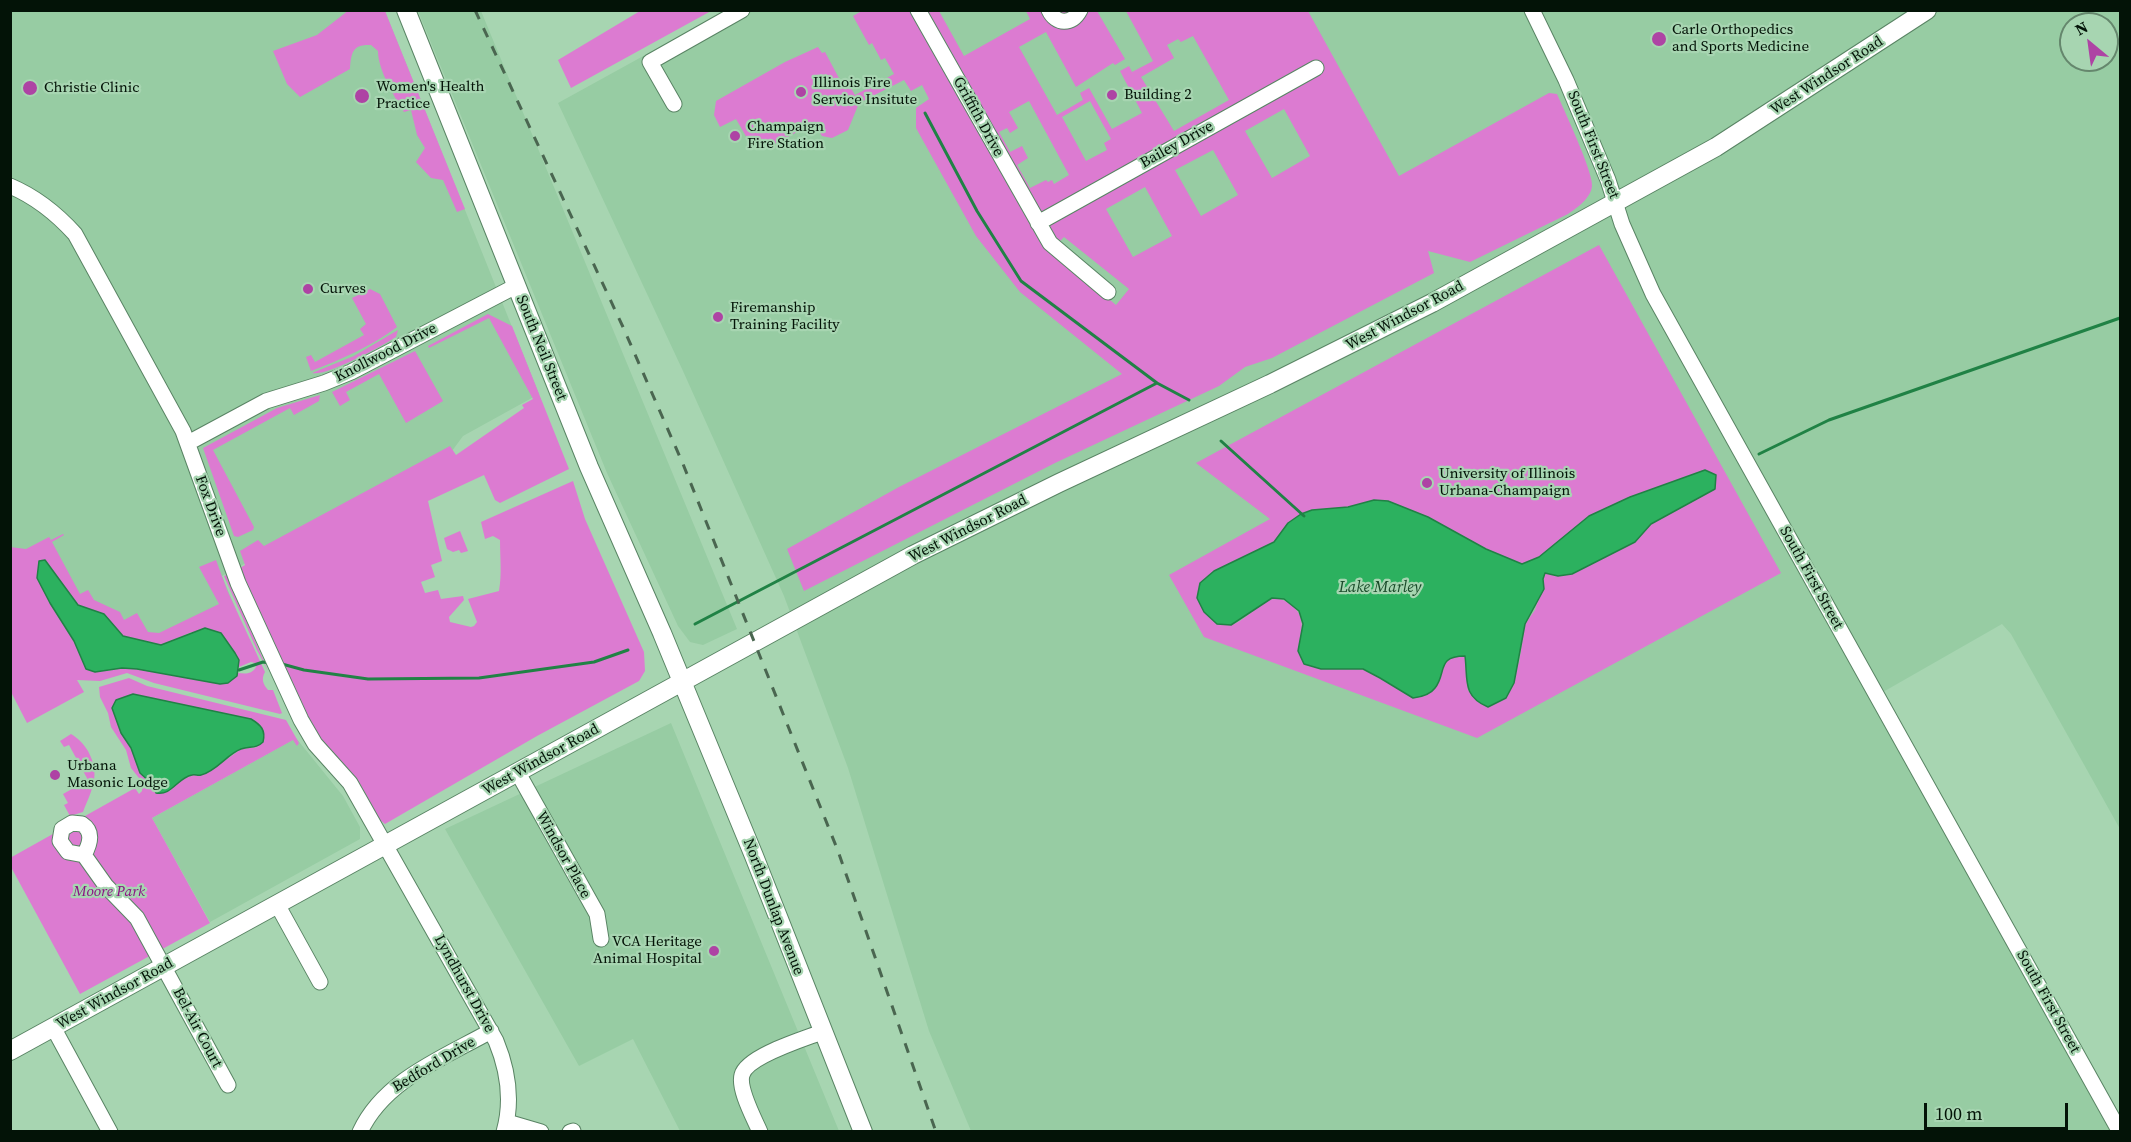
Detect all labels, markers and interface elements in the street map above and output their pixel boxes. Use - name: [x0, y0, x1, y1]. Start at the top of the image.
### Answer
- north arrow: [2059, 12, 2119, 72]
- text: N: [2071, 16, 2092, 40]
- place label: Carle Orthopedics and Sports Medicine: [1672, 21, 1809, 56]
- marker: Carle Orthopedics and Sports Medicine: [1650, 30, 1668, 48]
- street label: West Windsor Road: [1767, 33, 1887, 119]
- place label: Illinois Fire Service Insitute: [813, 74, 917, 109]
- street label: Griffith Drive: [949, 74, 1007, 160]
- place label: Women's Health Practice: [376, 78, 484, 113]
- marker: Christie Clinic: [21, 79, 39, 97]
- place label: Christie Clinic: [44, 79, 140, 97]
- marker: Illinois Fire Service Insitute: [794, 85, 808, 99]
- place label: Building 2: [1124, 86, 1192, 104]
- marker: Women's Health Practice: [353, 87, 371, 105]
- marker: Building 2: [1105, 88, 1119, 102]
- street label: South First Street: [1563, 88, 1623, 202]
- place label: Champaign Fire Station: [747, 118, 824, 153]
- street label: Bailey Drive: [1137, 118, 1217, 172]
- marker: Champaign Fire Station: [728, 129, 742, 143]
- street label: West Windsor Road: [1343, 277, 1467, 355]
- place label: Curves: [320, 280, 366, 298]
- marker: Curves: [301, 282, 315, 296]
- street label: South Neil Street: [512, 293, 570, 403]
- place label: Firemanship Training Facility: [730, 299, 840, 334]
- marker: Firemanship Training Facility: [711, 310, 725, 324]
- street label: Knollwood Drive: [332, 320, 440, 386]
- place label: University of Illinois Urbana-Champaign: [1439, 465, 1575, 500]
- street label: Fox Drive: [191, 473, 229, 539]
- marker: University of Illinois Urbana-Champaign: [1420, 476, 1434, 490]
- street label: West Windsor Road: [906, 491, 1030, 567]
- street label: South First Street: [1775, 523, 1847, 633]
- water label: Lake Marley: [1339, 578, 1421, 598]
- street label: West Windsor Road: [480, 720, 602, 800]
- place label: Urbana Masonic Lodge: [67, 757, 168, 792]
- marker: Urbana Masonic Lodge: [48, 768, 62, 782]
- street label: Windsor Place: [532, 808, 594, 902]
- street label: North Dunlap Avenue: [739, 836, 807, 978]
- park label: Moore Park: [73, 883, 145, 901]
- street label: Lyndhurst Drive: [430, 932, 498, 1036]
- place label: VCA Heritage Animal Hospital: [593, 933, 702, 968]
- marker: VCA Heritage Animal Hospital: [707, 944, 721, 958]
- street label: South First Street: [2012, 947, 2084, 1057]
- street label: West Windsor Road: [54, 954, 176, 1034]
- street label: Bel-Air Court: [168, 985, 226, 1071]
- street label: Bedford Drive: [389, 1033, 479, 1097]
- scale bar: [1927, 1091, 2071, 1129]
- text: 100 m: [1935, 1101, 1982, 1126]

